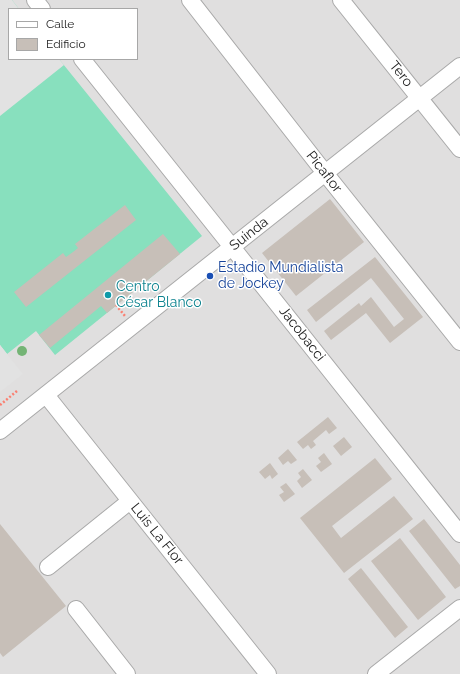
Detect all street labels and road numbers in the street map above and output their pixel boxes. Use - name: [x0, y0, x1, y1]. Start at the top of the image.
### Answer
- street label: Tero: [386, 58, 416, 90]
- street label: Picaflor: [302, 148, 346, 196]
- street label: Suinda: [226, 214, 272, 254]
- street label: Jacobacci: [275, 303, 329, 365]
- street label: Luis La Flor: [127, 500, 187, 568]

